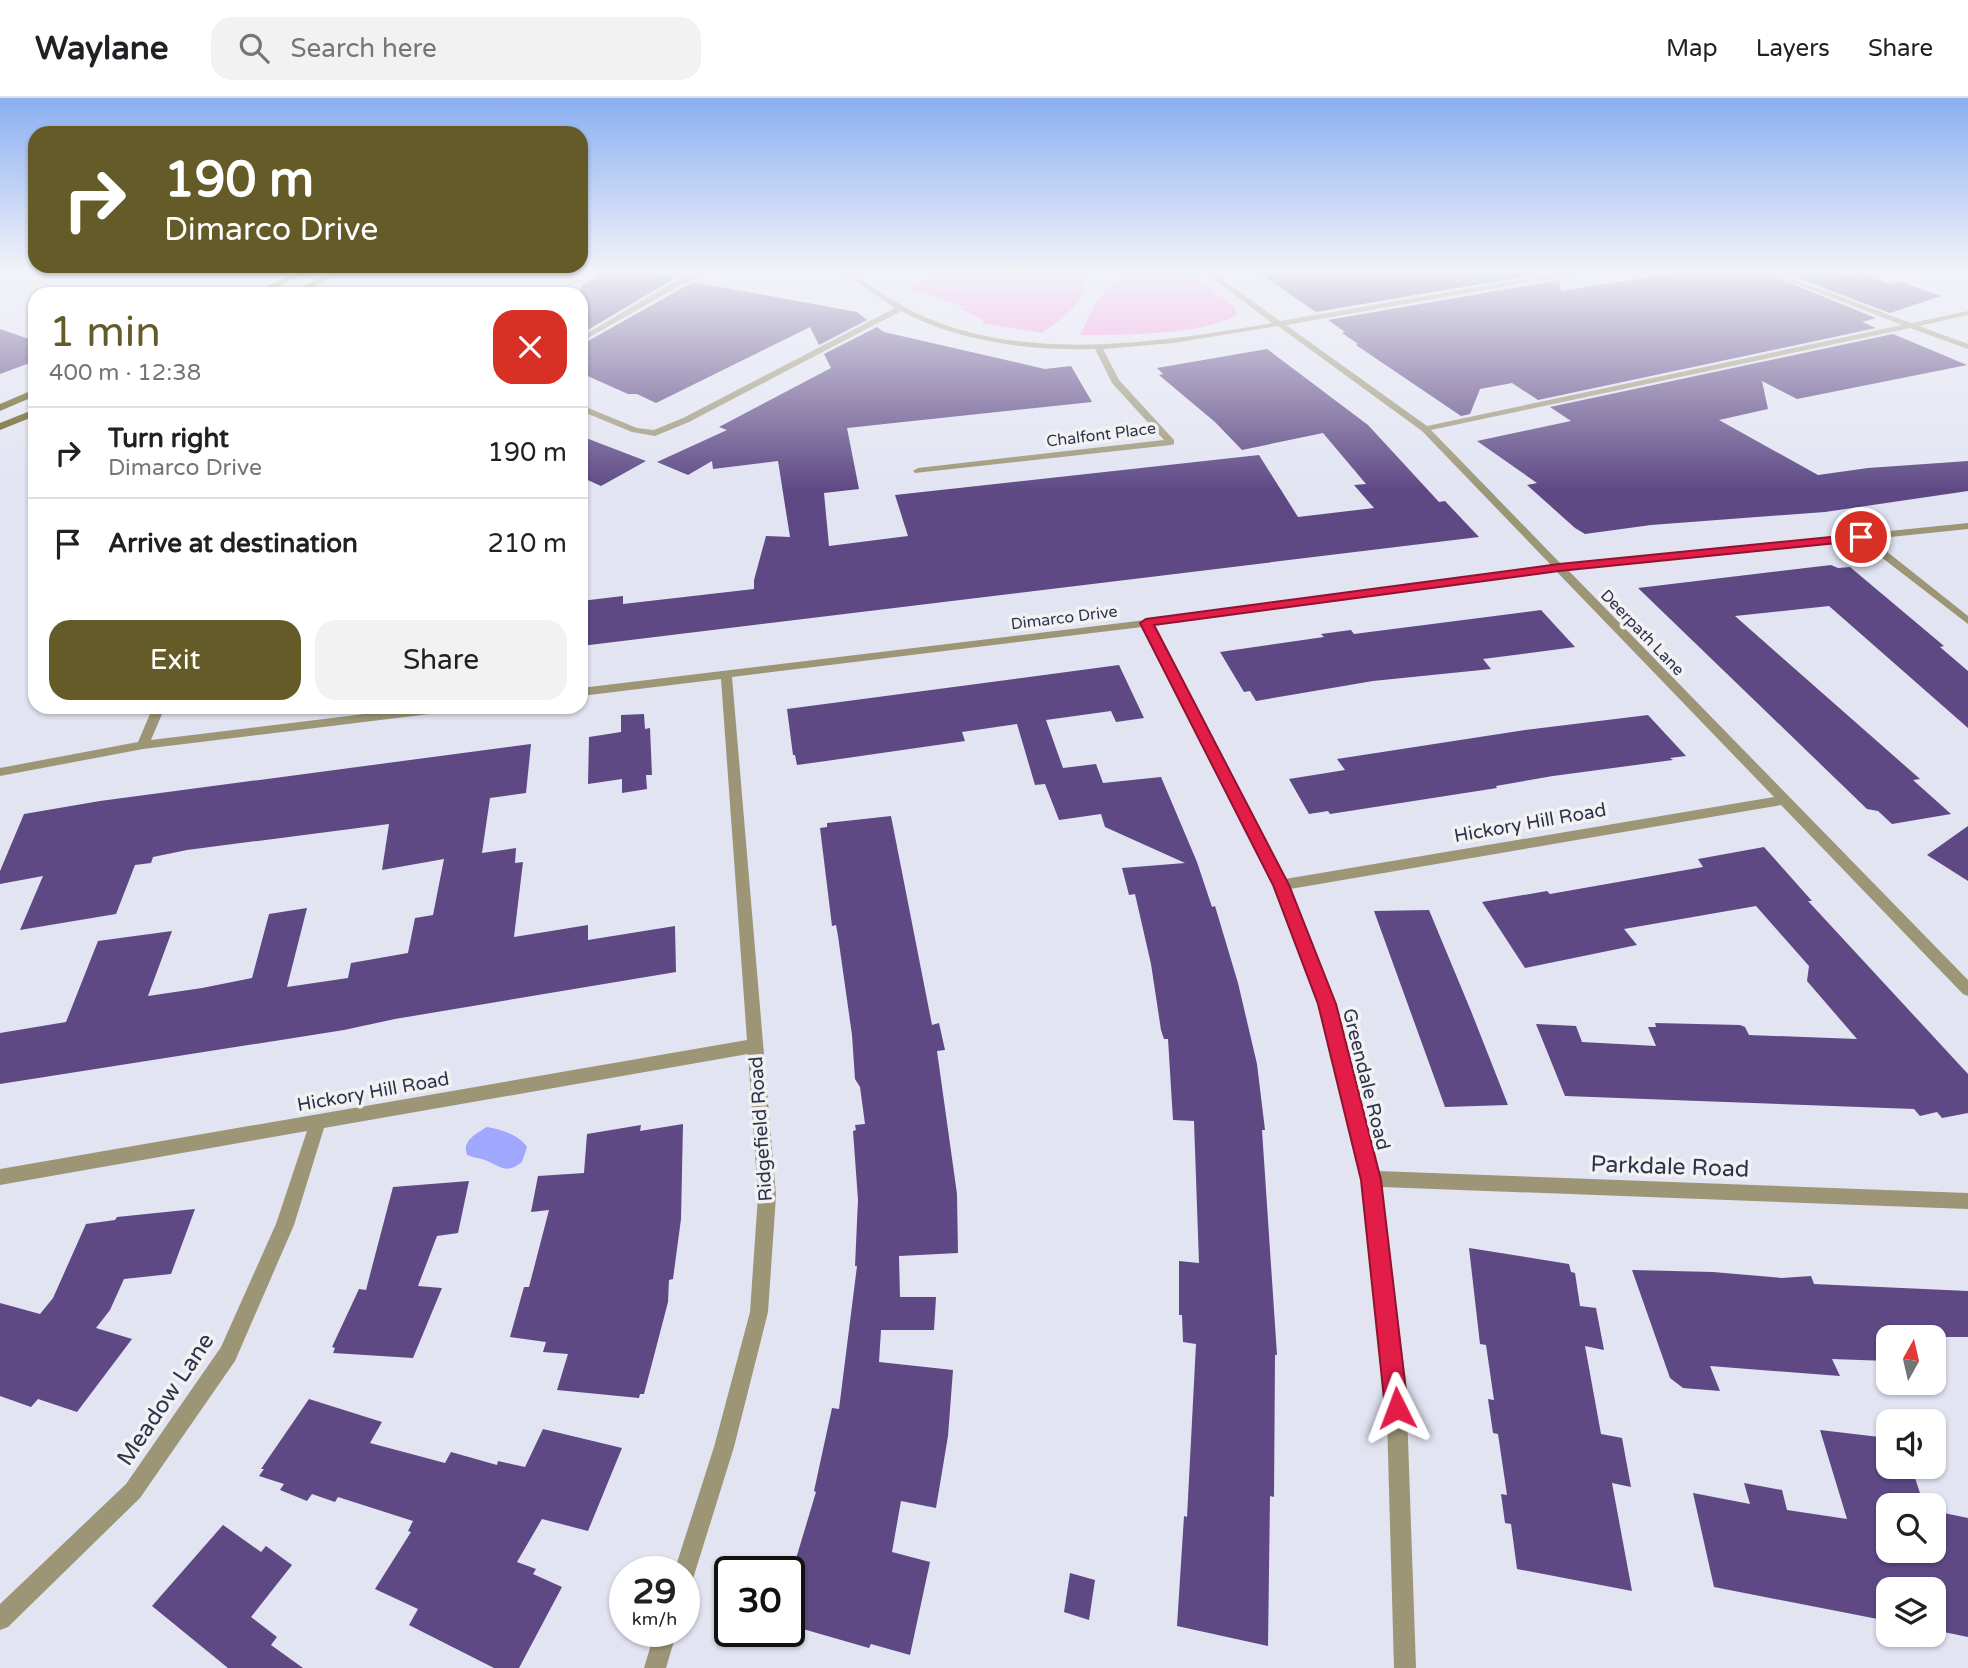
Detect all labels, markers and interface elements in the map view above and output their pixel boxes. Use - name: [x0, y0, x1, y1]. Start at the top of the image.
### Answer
- search box: [211, 17, 701, 80]
- text: Waylane: [35, 29, 169, 68]
- icon: search: [235, 29, 273, 67]
- text: Search here: [291, 33, 437, 64]
- text: Map: [1666, 34, 1718, 63]
- text: Layers: [1756, 34, 1830, 63]
- text: Share: [1868, 34, 1933, 63]
- text: 190 m: [164, 151, 314, 210]
- icon: right: [49, 154, 140, 245]
- text: Dimarco Drive: [164, 211, 378, 249]
- text: 1 min: [49, 307, 161, 358]
- button: close: [493, 310, 567, 384]
- text: 400 m · 12:38: [49, 359, 201, 387]
- street label: Chalfont Place: [1045, 418, 1157, 452]
- text: Turn right: [108, 423, 229, 454]
- icon: right: [49, 434, 87, 472]
- text: 190 m: [487, 437, 567, 468]
- text: Dimarco Drive: [108, 454, 262, 482]
- pin: [1831, 507, 1891, 567]
- icon: arrive: [1842, 518, 1880, 556]
- icon: arrive: [49, 525, 87, 563]
- text: Arrive at destination: [108, 528, 358, 559]
- text: 210 m: [487, 528, 567, 559]
- street label: Deerpath Lane: [1596, 586, 1688, 680]
- street label: Dimarco Drive: [1010, 602, 1119, 634]
- button: Exit: [49, 620, 301, 700]
- button: Share: [315, 620, 567, 700]
- street label: Hickory Hill Road: [1452, 799, 1608, 847]
- street label: Greendale Road: [1338, 1006, 1394, 1152]
- street label: Ridgefield Road: [745, 1056, 777, 1202]
- street label: Hickory Hill Road: [295, 1068, 451, 1116]
- street label: Parkdale Road: [1590, 1150, 1750, 1184]
- north arrow: [1876, 1325, 1946, 1395]
- map controls: [1876, 1325, 1946, 1647]
- street label: Meadow Lane: [111, 1328, 220, 1471]
- position arrow: [1360, 1371, 1434, 1445]
- button: sound: [1876, 1409, 1946, 1479]
- button: search: [1876, 1493, 1946, 1563]
- speed limit sign: 30: [714, 1556, 805, 1647]
- text: 29: [633, 1571, 676, 1613]
- button: layers: [1876, 1577, 1946, 1647]
- text: km/h: [632, 1608, 677, 1630]

